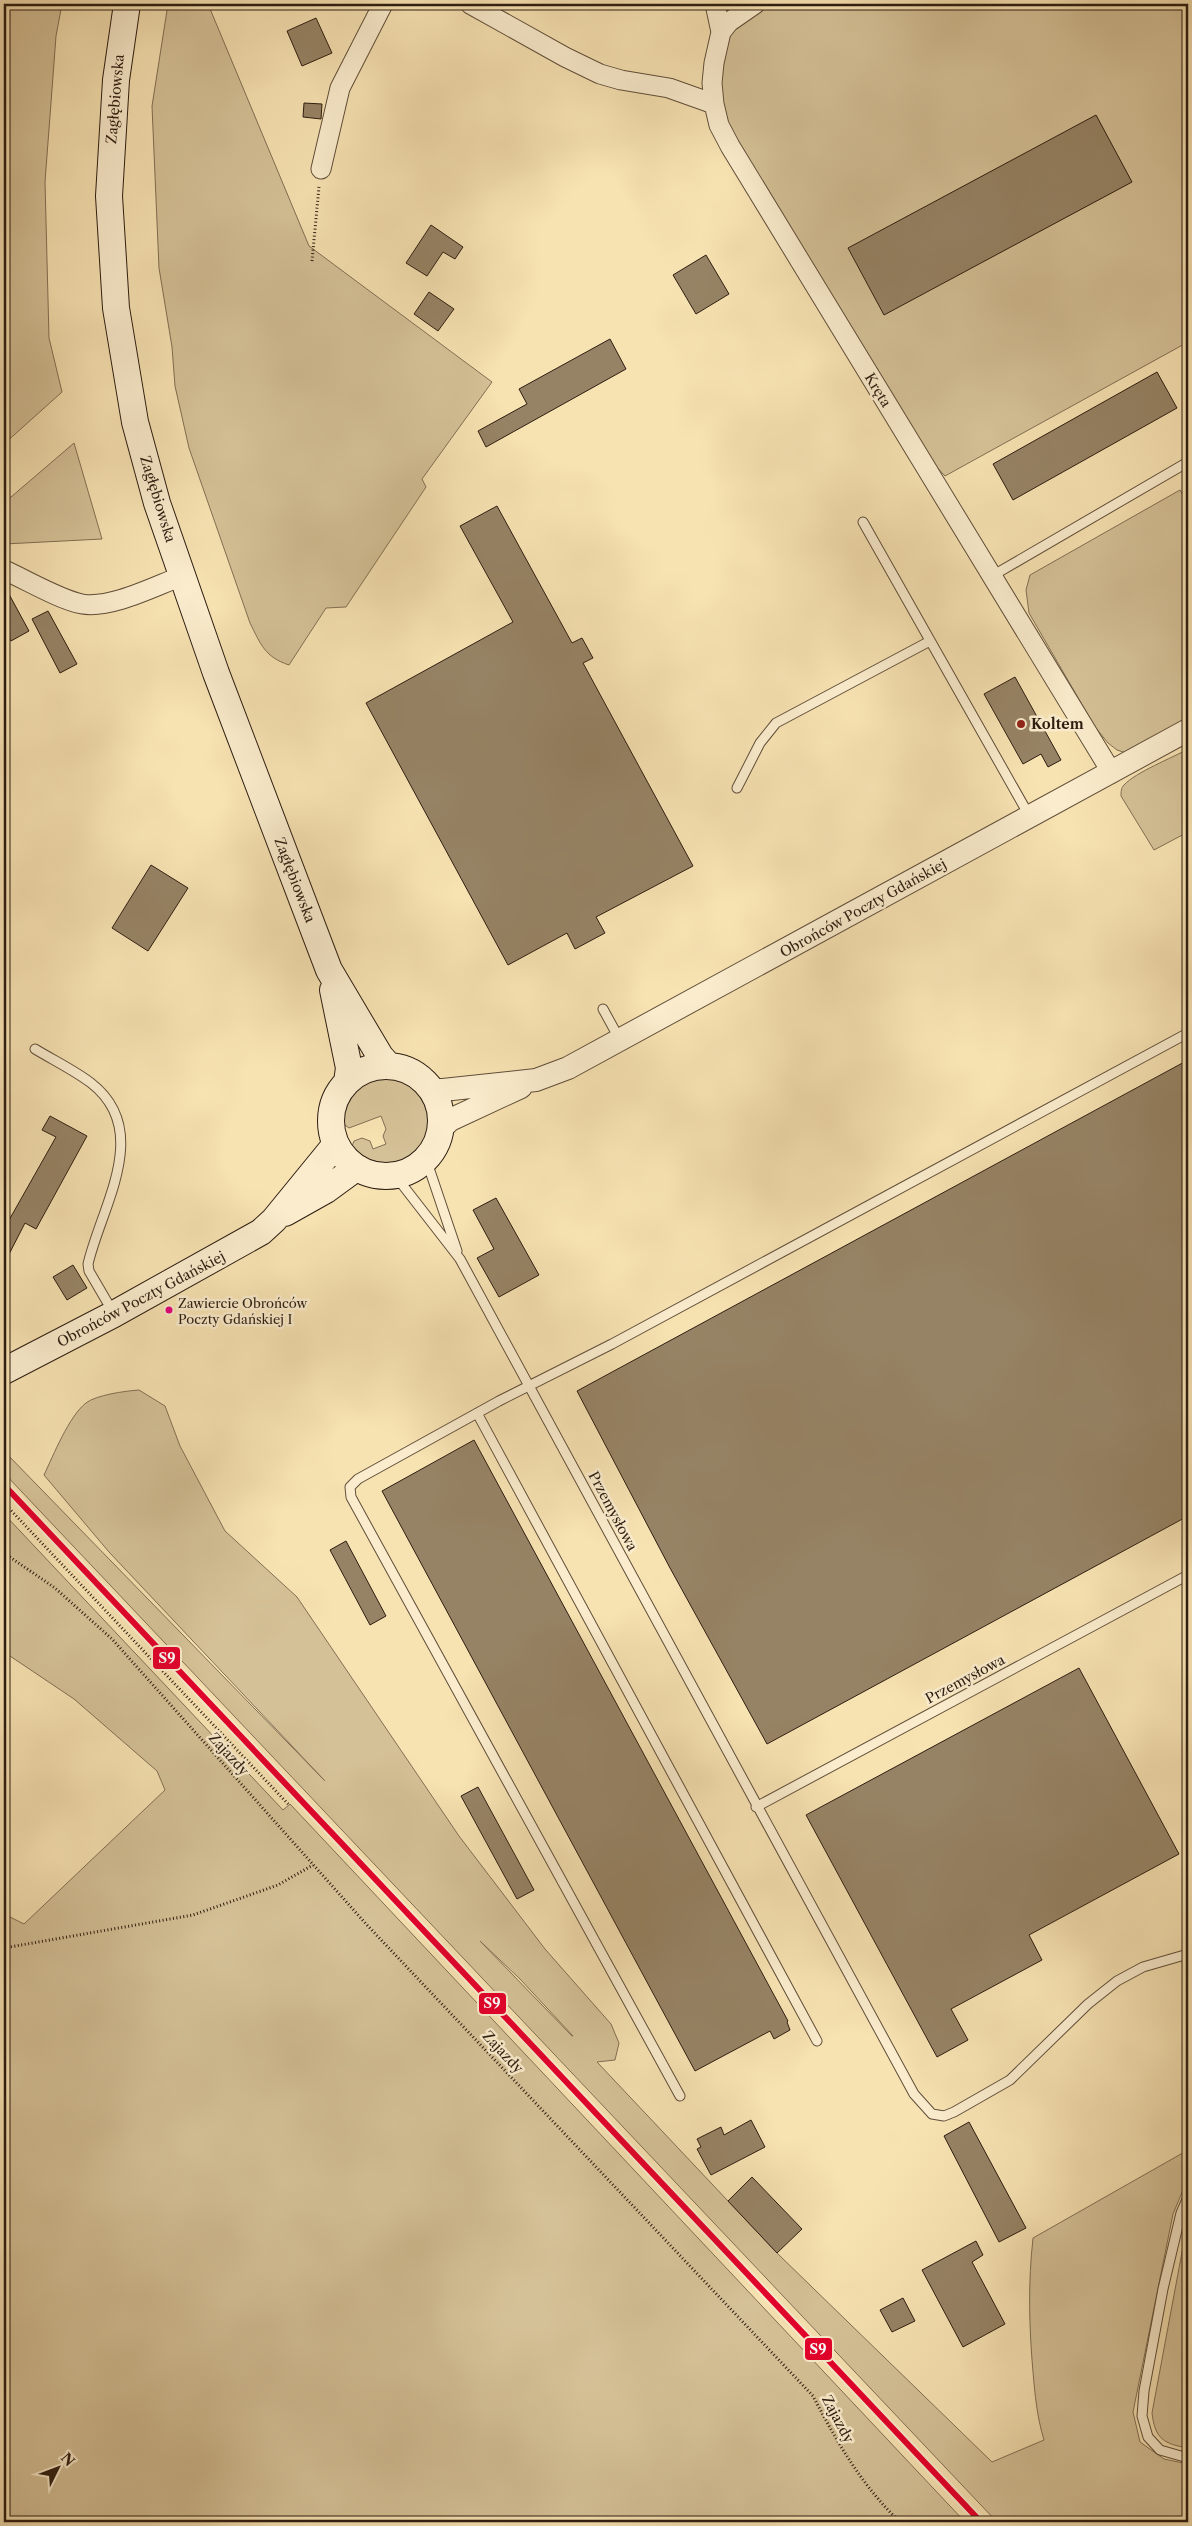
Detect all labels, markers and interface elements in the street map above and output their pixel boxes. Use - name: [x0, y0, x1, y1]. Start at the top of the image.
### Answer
- street label: Zagłębiowska: [102, 53, 128, 145]
- street label: Kręta: [861, 370, 896, 411]
- street label: Zagłębiowska: [136, 453, 180, 545]
- place label: Koltem: [1031, 715, 1084, 733]
- marker: Koltem: [1015, 718, 1027, 730]
- street label: Zagłębiowska: [271, 835, 320, 926]
- street label: Obrońców Poczty Gdańskiej: [777, 855, 949, 961]
- street label: Obrońców Poczty Gdańskiej: [54, 1247, 228, 1351]
- place label: Zawiercie Obrońców Poczty Gdańskiej I: [178, 1295, 307, 1327]
- marker: Zawiercie Obrońców Poczty Gdańskiej I: [164, 1305, 174, 1315]
- street label: Przemysłowa: [585, 1468, 642, 1554]
- line badge: S9: [152, 1646, 181, 1670]
- text: S9: [158, 1649, 176, 1667]
- street label: Przemysłowa: [922, 1650, 1008, 1707]
- street label: Zajazdy: [205, 1729, 253, 1779]
- line badge: S9: [478, 1992, 507, 2015]
- text: S9: [483, 1994, 501, 2012]
- street label: Zajazdy: [479, 2027, 527, 2077]
- line badge: S9: [804, 2337, 833, 2361]
- text: S9: [809, 2340, 827, 2358]
- street label: Zajazdy: [818, 2392, 858, 2446]
- north arrow: [32, 2444, 82, 2494]
- text: N: [57, 2449, 78, 2470]

